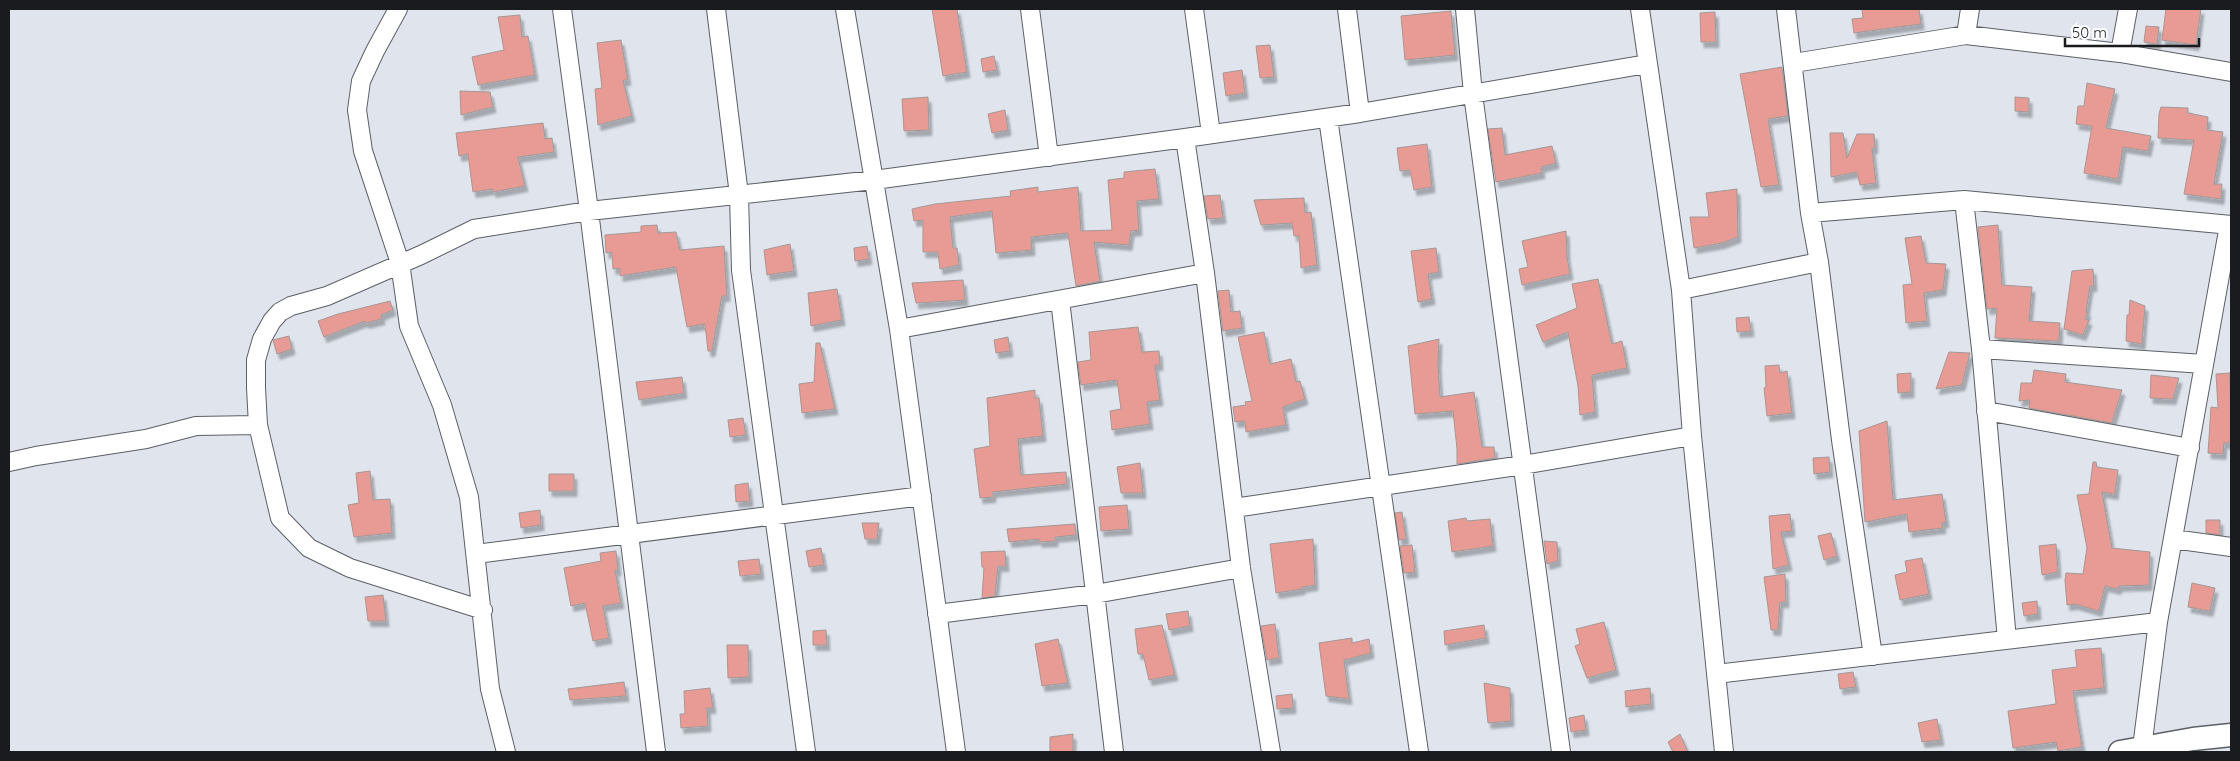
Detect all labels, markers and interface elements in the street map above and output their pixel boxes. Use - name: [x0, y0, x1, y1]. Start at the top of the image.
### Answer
- scale bar: [2065, 15, 2199, 47]
- text: 50 m: [2072, 23, 2107, 42]

